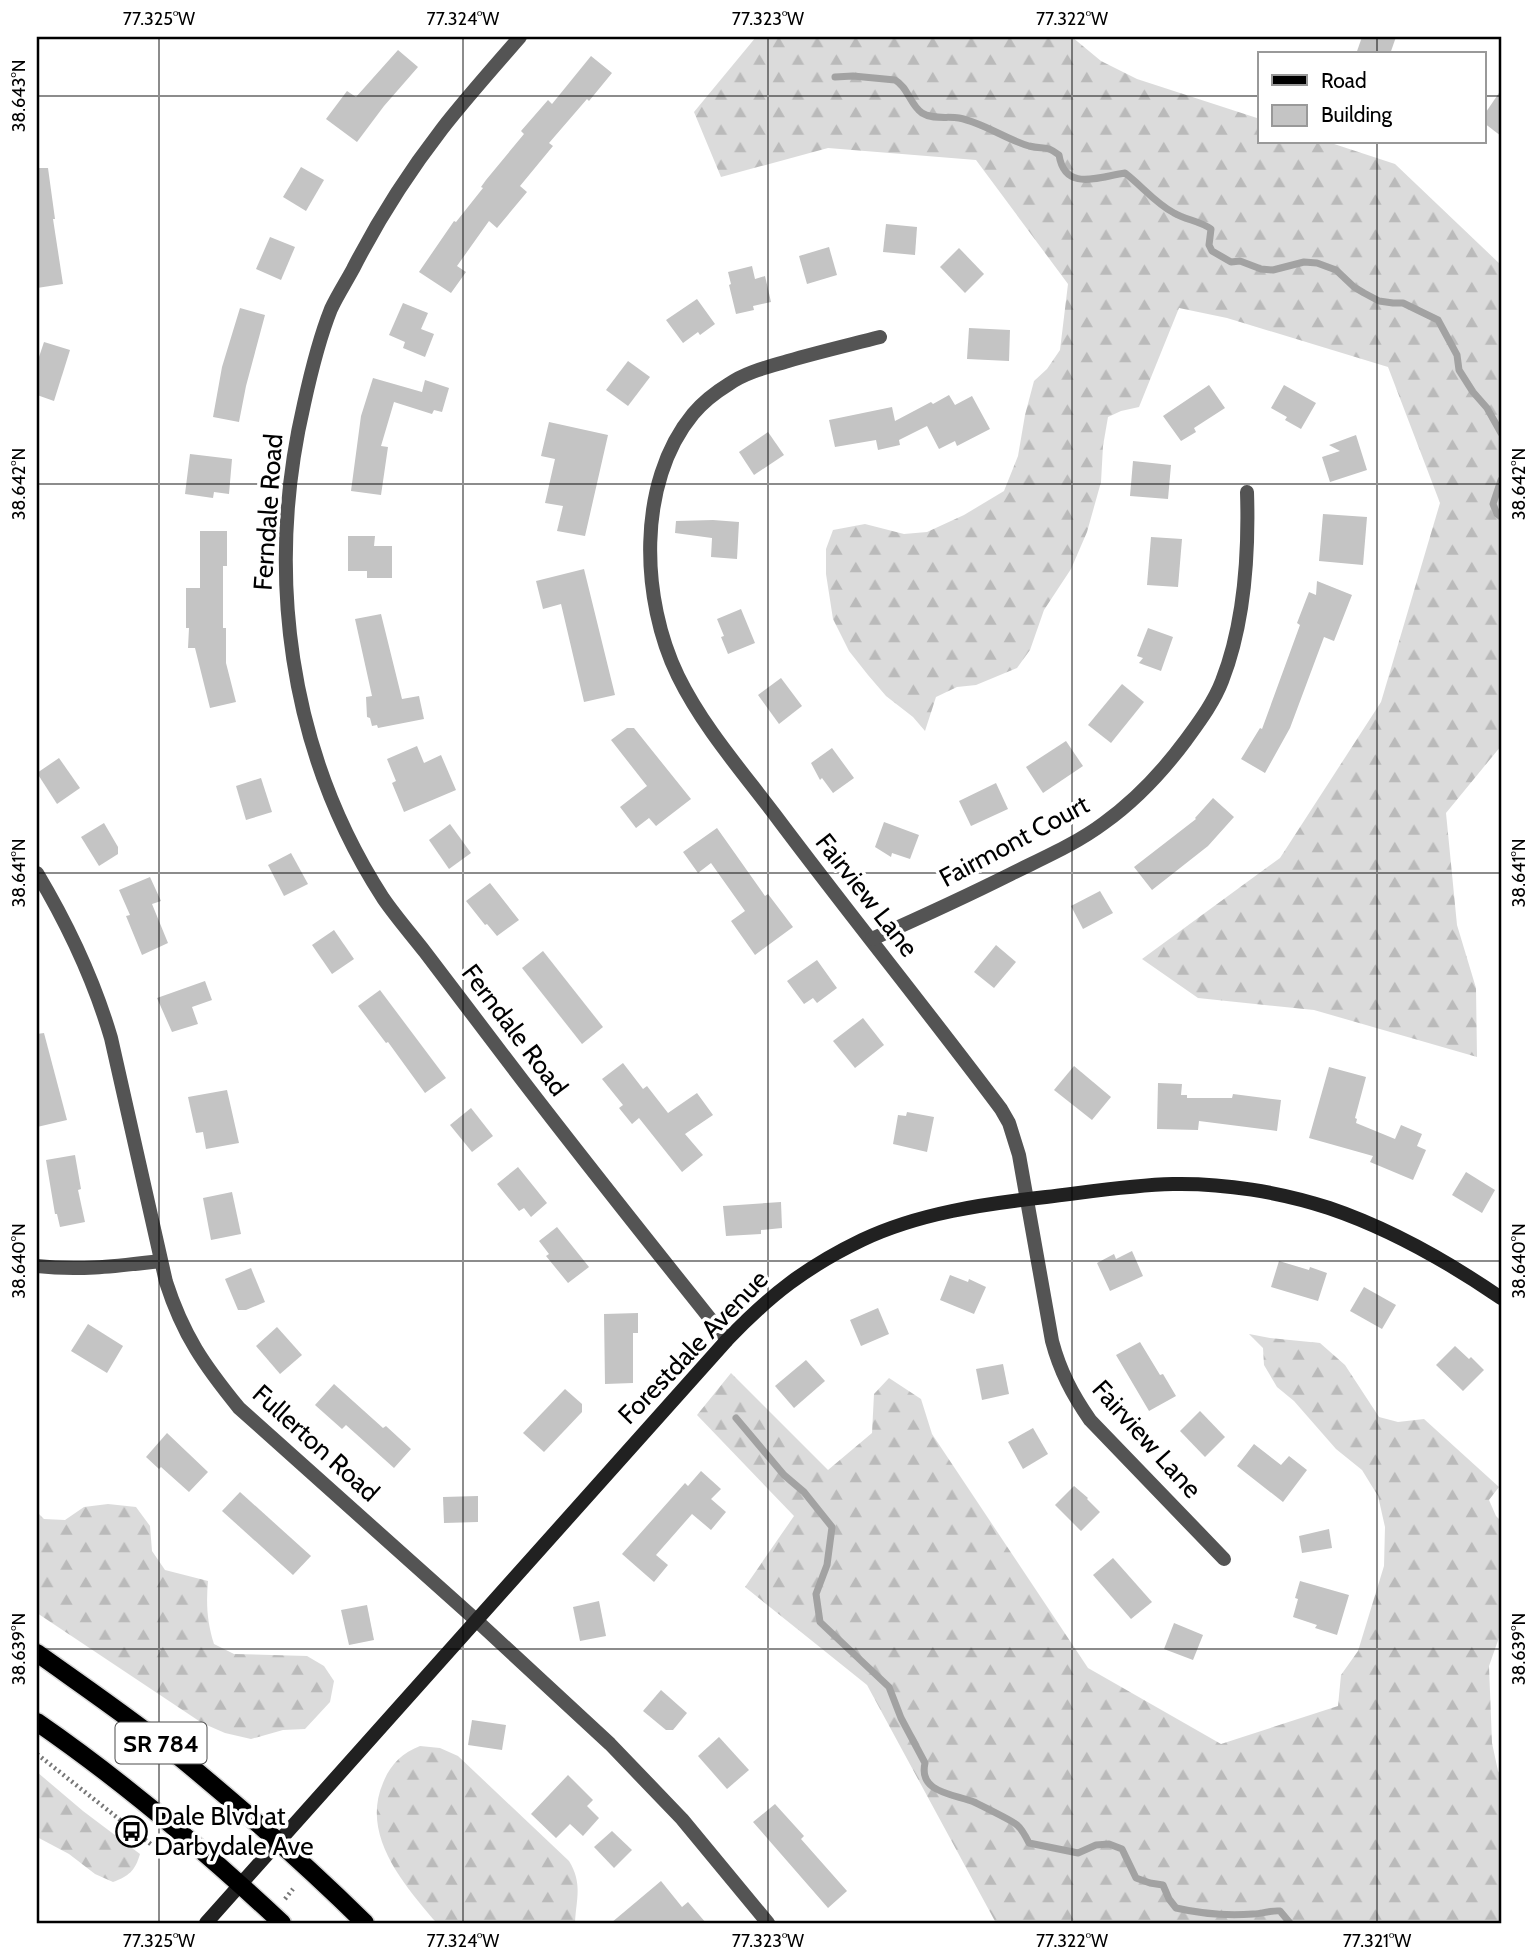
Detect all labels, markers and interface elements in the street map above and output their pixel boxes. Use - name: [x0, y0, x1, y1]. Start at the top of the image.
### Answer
- text: 77.325°W: [123, 8, 195, 30]
- text: 77.324°W: [427, 8, 499, 30]
- text: 77.323°W: [732, 8, 804, 30]
- text: 77.322°W: [1036, 8, 1108, 30]
- legend: [1258, 52, 1486, 144]
- text: 38.643°N: [8, 60, 30, 132]
- text: Road: [1321, 68, 1367, 93]
- text: Building: [1321, 102, 1393, 127]
- street label: Ferndale Road: [247, 433, 289, 591]
- text: 38.642°N: [8, 448, 30, 520]
- text: 38.642°N: [1508, 448, 1530, 520]
- street label: Fairmont Court: [934, 788, 1095, 894]
- street label: Fairview Lane: [809, 827, 925, 963]
- text: 38.641°N: [8, 839, 30, 907]
- text: 38.641°N: [1508, 839, 1530, 907]
- street label: Ferndale Road: [455, 958, 575, 1102]
- text: 38.640°N: [8, 1223, 30, 1299]
- text: 38.640°N: [1508, 1223, 1530, 1299]
- street label: Forestdale Avenue: [611, 1263, 775, 1431]
- street label: Fairview Lane: [1086, 1373, 1208, 1505]
- street label: Fullerton Road: [246, 1378, 386, 1508]
- text: 38.639°N: [8, 1613, 30, 1685]
- text: 38.639°N: [1508, 1613, 1530, 1685]
- road number: SR 784: [116, 1722, 206, 1764]
- place label: Dale Blvd at Darbydale Ave: [154, 1800, 313, 1862]
- bus stop icon: Dale Blvd at Darbydale Ave: [114, 1814, 148, 1848]
- text: 77.325°W: [123, 1930, 195, 1952]
- text: 77.324°W: [427, 1930, 499, 1952]
- text: 77.323°W: [732, 1930, 804, 1952]
- text: 77.322°W: [1036, 1930, 1108, 1952]
- text: 77.321°W: [1343, 1930, 1411, 1952]

